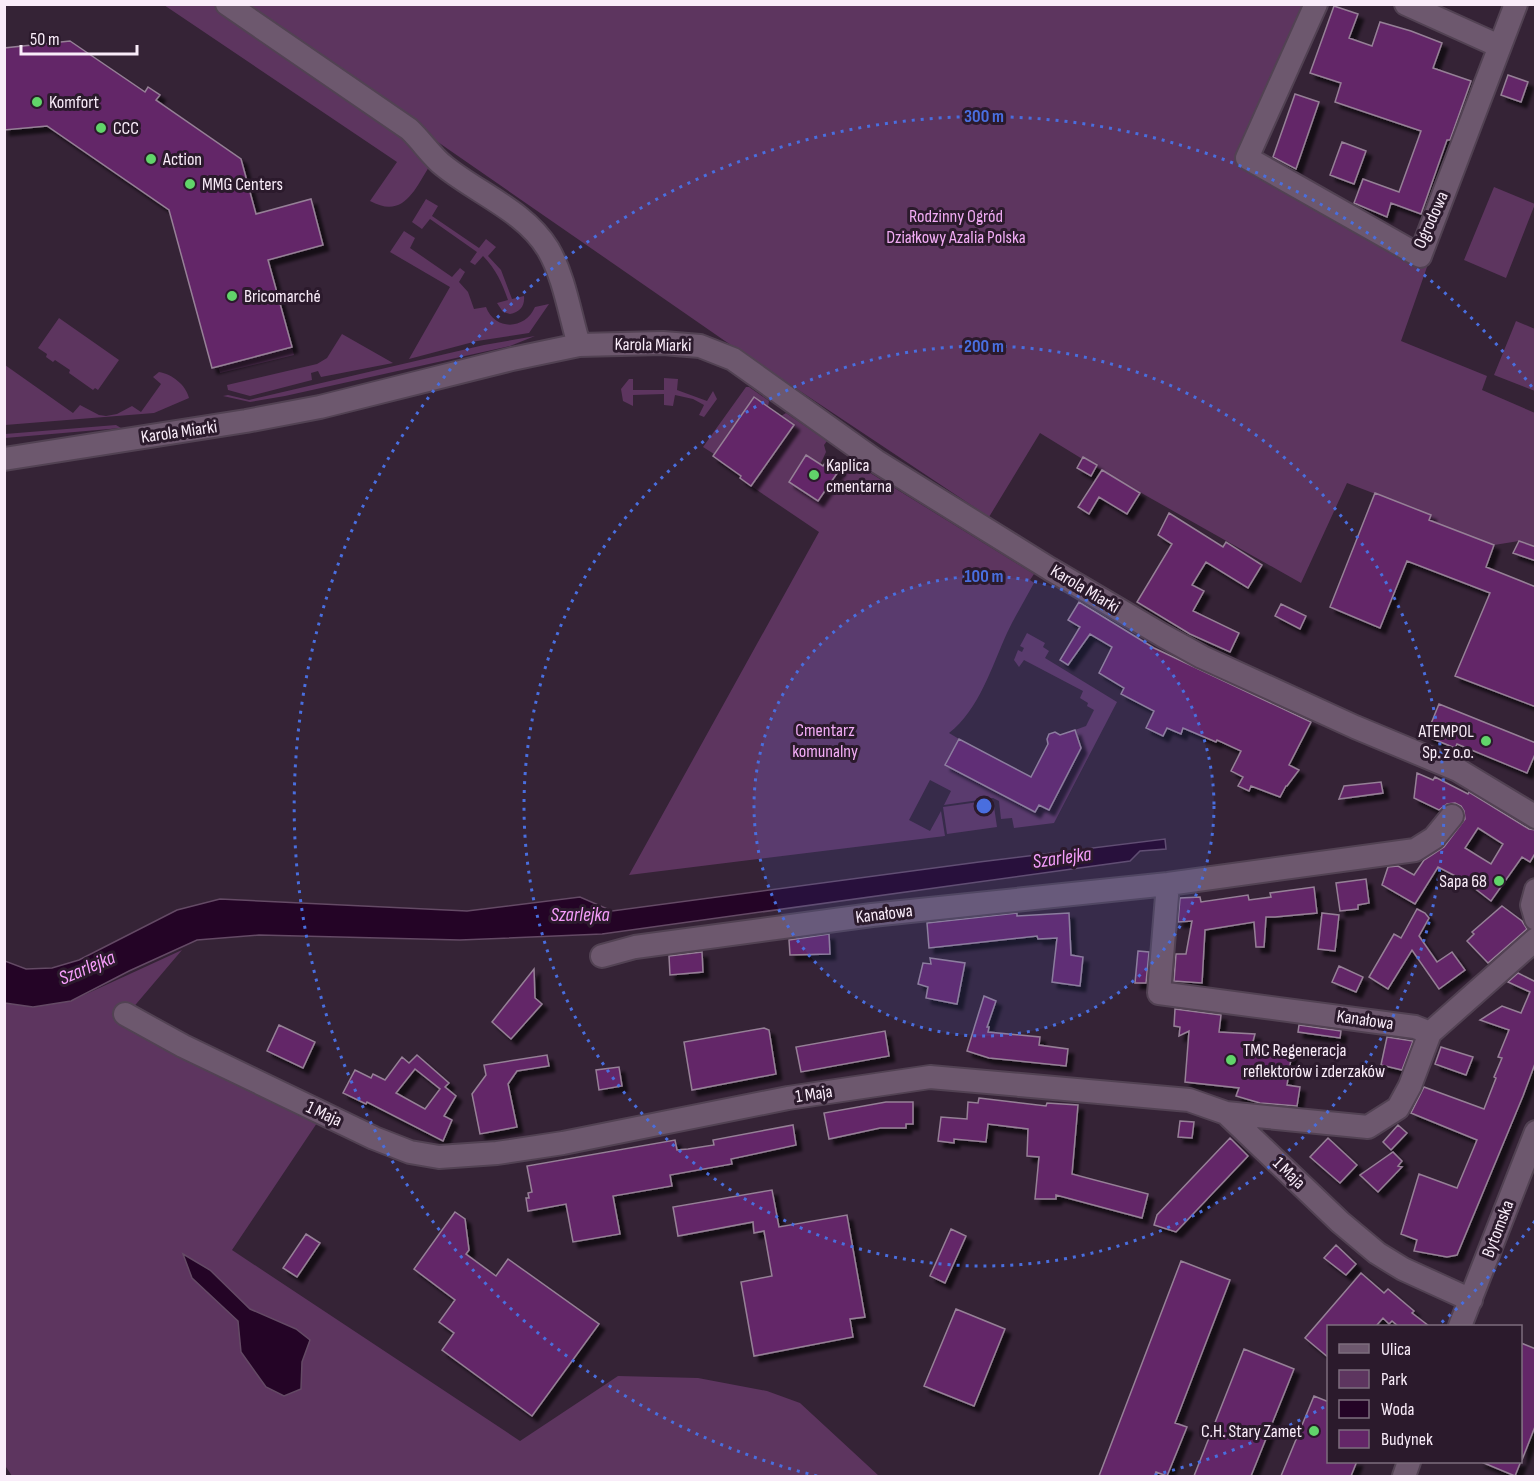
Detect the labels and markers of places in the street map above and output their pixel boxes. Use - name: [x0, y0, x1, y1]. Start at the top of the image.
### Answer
- place label: Komfort: [49, 92, 100, 113]
- marker: Komfort: [30, 95, 44, 109]
- place label: CCC: [113, 118, 139, 139]
- marker: CCC: [94, 121, 108, 135]
- place label: Action: [162, 149, 202, 170]
- marker: Action: [144, 152, 158, 166]
- place label: MMG Centers: [202, 174, 283, 195]
- marker: MMG Centers: [183, 177, 197, 191]
- place label: Bricomarché: [244, 286, 321, 307]
- marker: Bricomarché: [225, 289, 239, 303]
- place label: Kaplica cmentarna: [826, 455, 892, 497]
- marker: Kaplica cmentarna: [807, 468, 821, 482]
- place label: ATEMPOL Sp. z o.o.: [1417, 721, 1474, 763]
- marker: ATEMPOL Sp. z o.o.: [1479, 734, 1493, 748]
- centre of rings: [974, 796, 994, 816]
- place label: Sapa 68: [1439, 871, 1487, 892]
- marker: Sapa 68: [1492, 874, 1506, 888]
- place label: TMC Regeneracja reflektorów i zderzaków: [1243, 1040, 1385, 1082]
- marker: TMC Regeneracja reflektorów i zderzaków: [1224, 1053, 1238, 1067]
- place label: C.H. Stary Zamet: [1201, 1421, 1302, 1442]
- marker: C.H. Stary Zamet: [1307, 1424, 1321, 1438]

